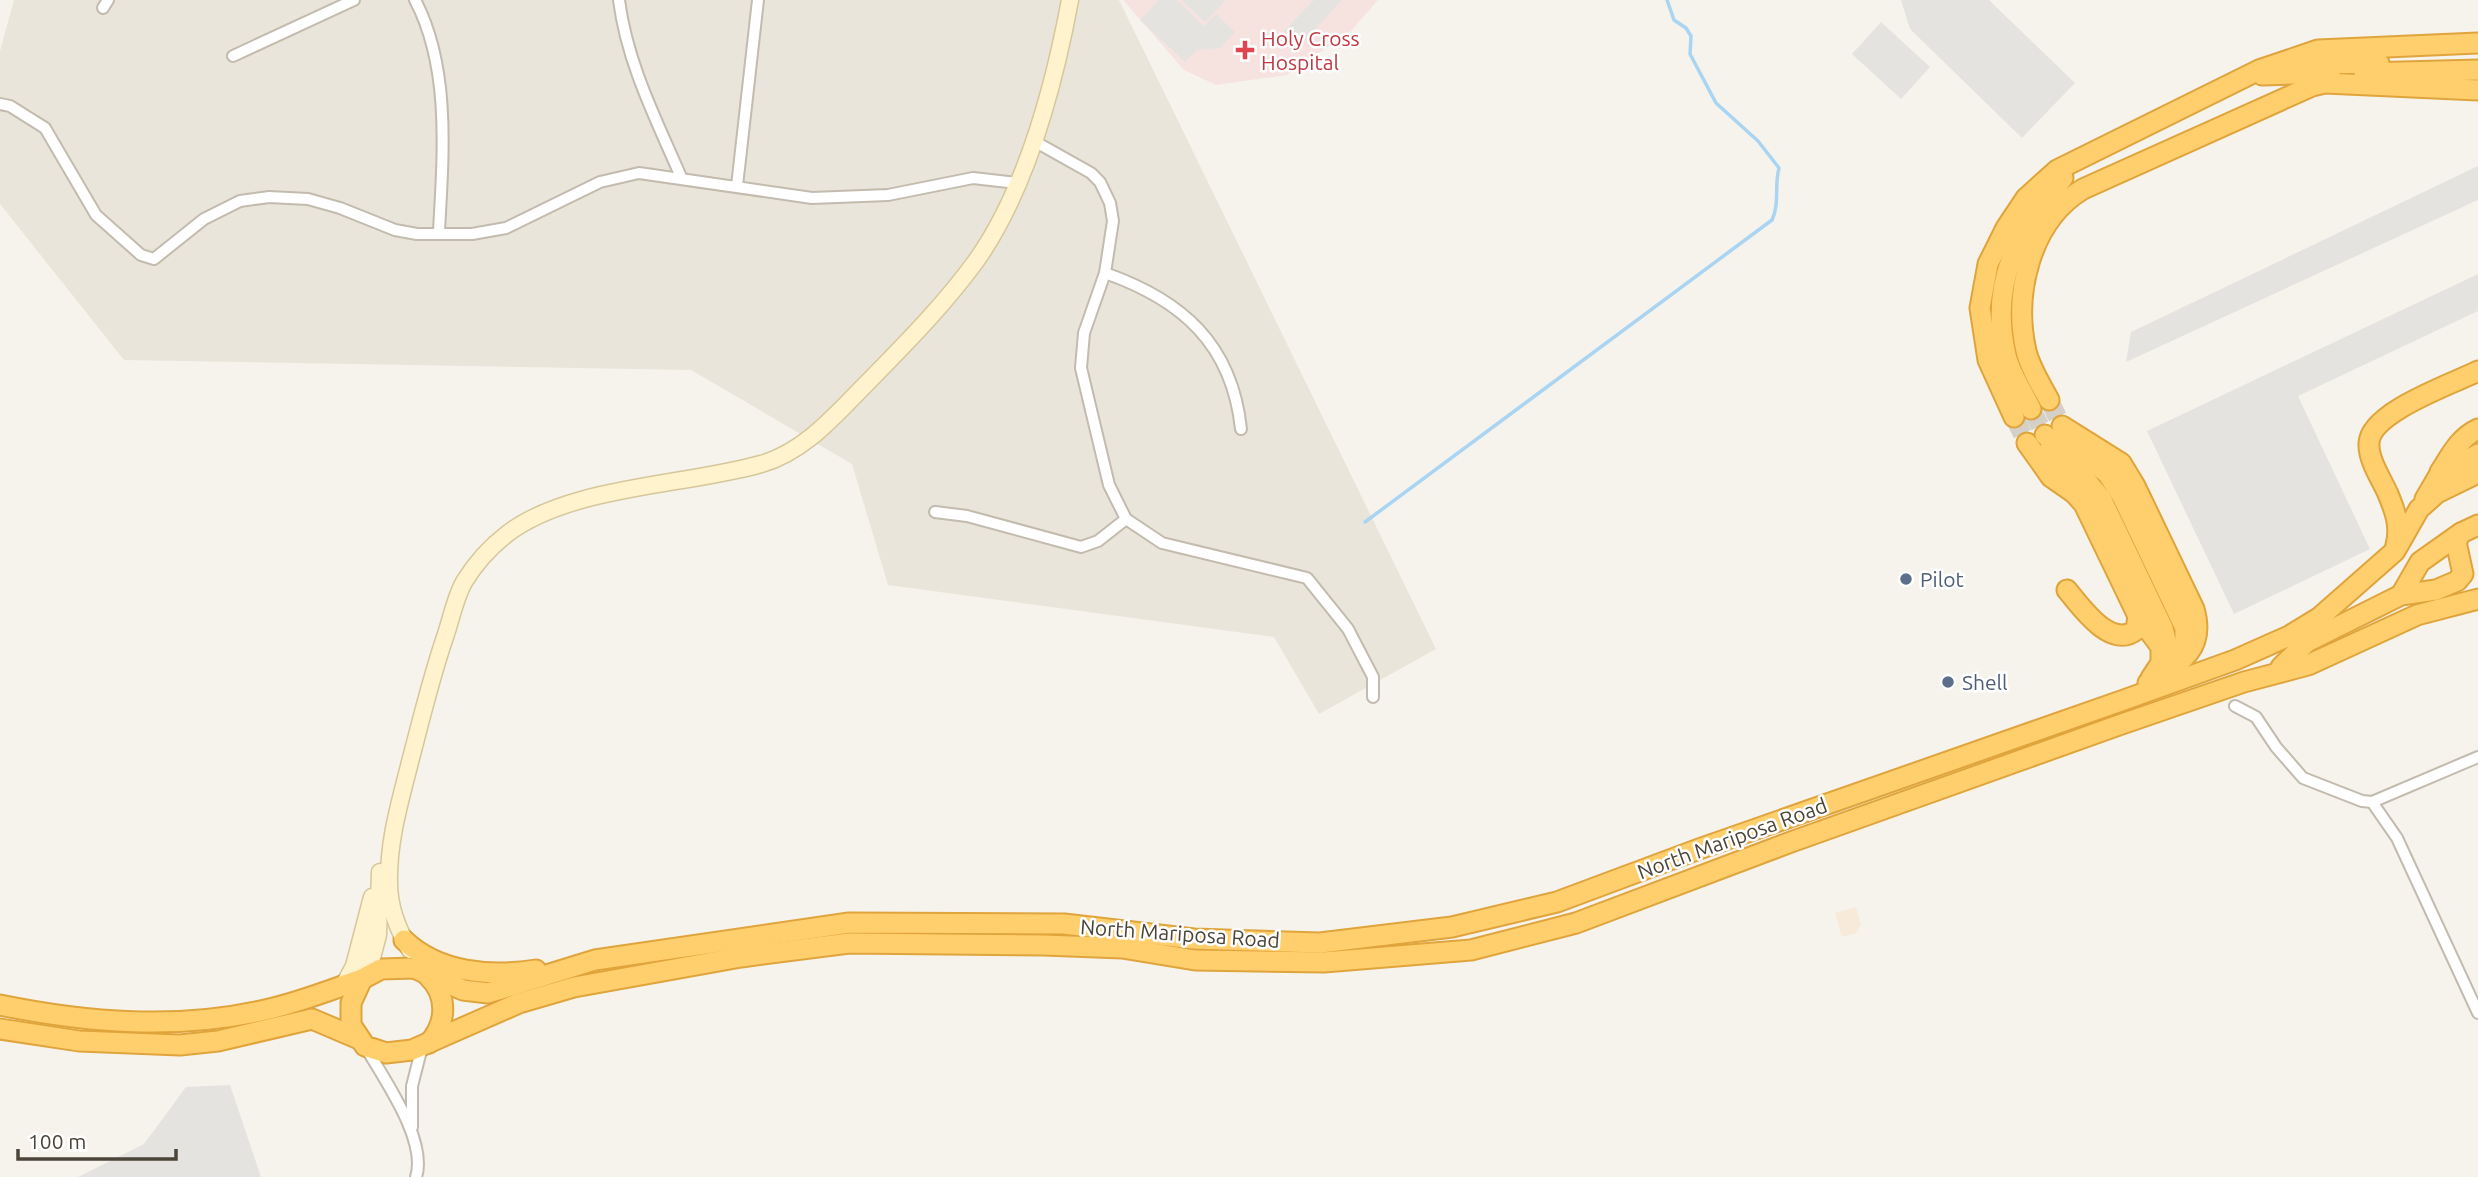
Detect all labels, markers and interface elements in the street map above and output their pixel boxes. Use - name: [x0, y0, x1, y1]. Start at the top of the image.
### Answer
- place label: Holy Cross Hospital: [1261, 26, 1360, 74]
- marker: Holy Cross Hospital: [1235, 40, 1255, 60]
- place label: Pilot: [1920, 567, 1964, 591]
- marker: Pilot: [1898, 571, 1914, 587]
- place label: Shell: [1962, 670, 2008, 694]
- marker: Shell: [1940, 674, 1956, 690]
- street label: North Mariposa Road: [1634, 793, 1830, 883]
- street label: North Mariposa Road: [1079, 914, 1281, 952]
- scale bar: [18, 1118, 175, 1162]
- text: 100 m: [28, 1129, 86, 1153]

